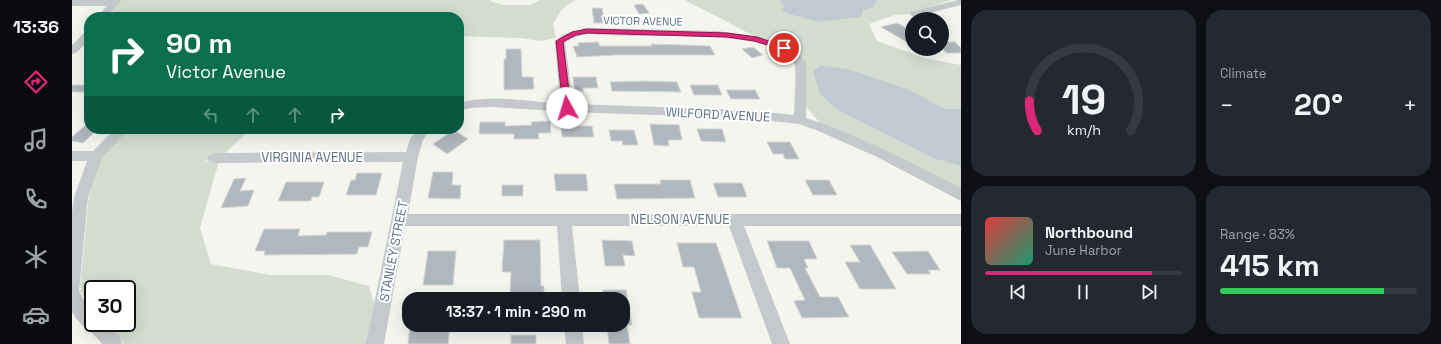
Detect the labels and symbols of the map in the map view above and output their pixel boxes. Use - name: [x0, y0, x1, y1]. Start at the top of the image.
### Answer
- street label: VICTOR AVENUE: [603, 13, 683, 29]
- pin: [767, 31, 801, 65]
- position arrow: [546, 87, 588, 129]
- street label: WILFORD AVENUE: [665, 103, 771, 126]
- street label: VIRGINIA AVENUE: [261, 149, 363, 166]
- street label: STANLEY STREET: [375, 199, 412, 303]
- street label: NELSON AVENUE: [631, 211, 730, 228]
- speed limit sign: 30: [84, 280, 136, 332]

